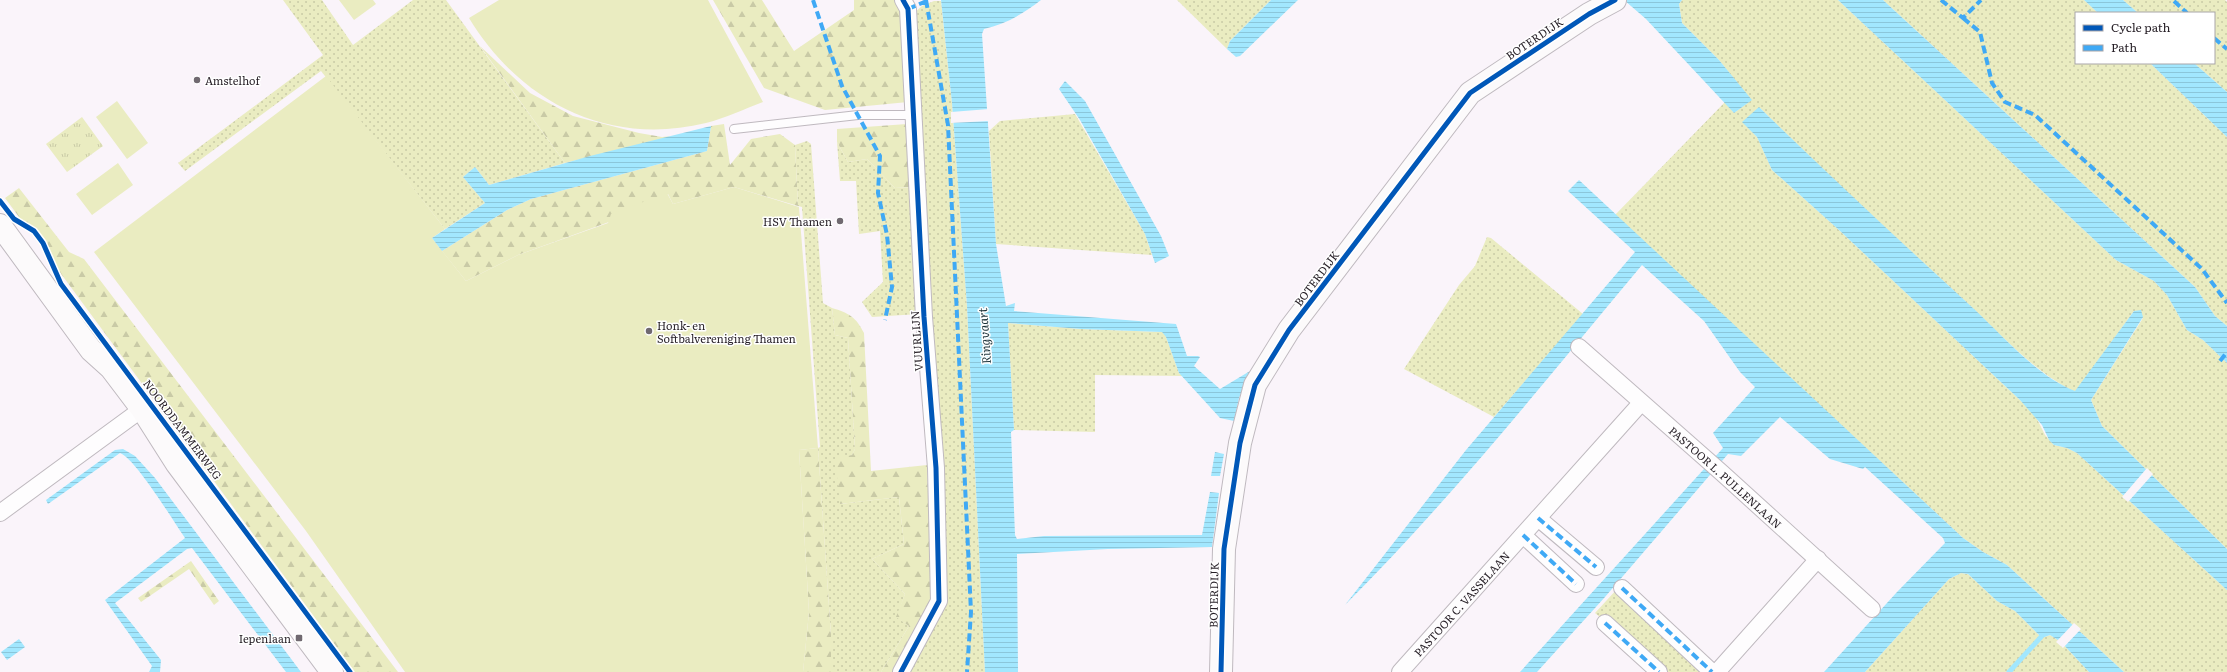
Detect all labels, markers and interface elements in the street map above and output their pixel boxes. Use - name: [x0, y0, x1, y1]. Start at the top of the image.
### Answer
- legend: [2075, 12, 2215, 64]
- street label: BOTERDIJK: [1502, 13, 1566, 63]
- text: Cycle path: [2111, 18, 2171, 36]
- text: Path: [2111, 38, 2137, 56]
- place label: Amstelhof: [205, 72, 261, 88]
- marker: Amstelhof: [192, 75, 202, 85]
- place label: HSV Thamen: [763, 213, 832, 229]
- marker: HSV Thamen: [835, 216, 845, 226]
- street label: BOTERDIJK: [1290, 246, 1343, 309]
- water label: Ringvaart: [973, 307, 995, 365]
- street label: VUURLIJN: [906, 310, 926, 372]
- place label: Honk- en Softbalvereniging Thamen: [657, 317, 796, 346]
- marker: Honk- en Softbalvereniging Thamen: [644, 326, 654, 336]
- street label: NOORDDAMMERWEG: [140, 376, 226, 482]
- street label: PASTOOR L. PULLENLAAN: [1666, 422, 1786, 532]
- street label: PASTOOR C. VASSELAAN: [1410, 547, 1513, 660]
- street label: BOTERDIJK: [1204, 561, 1222, 628]
- place label: Iepenlaan: [239, 630, 291, 646]
- marker: Iepenlaan: [294, 633, 304, 643]

